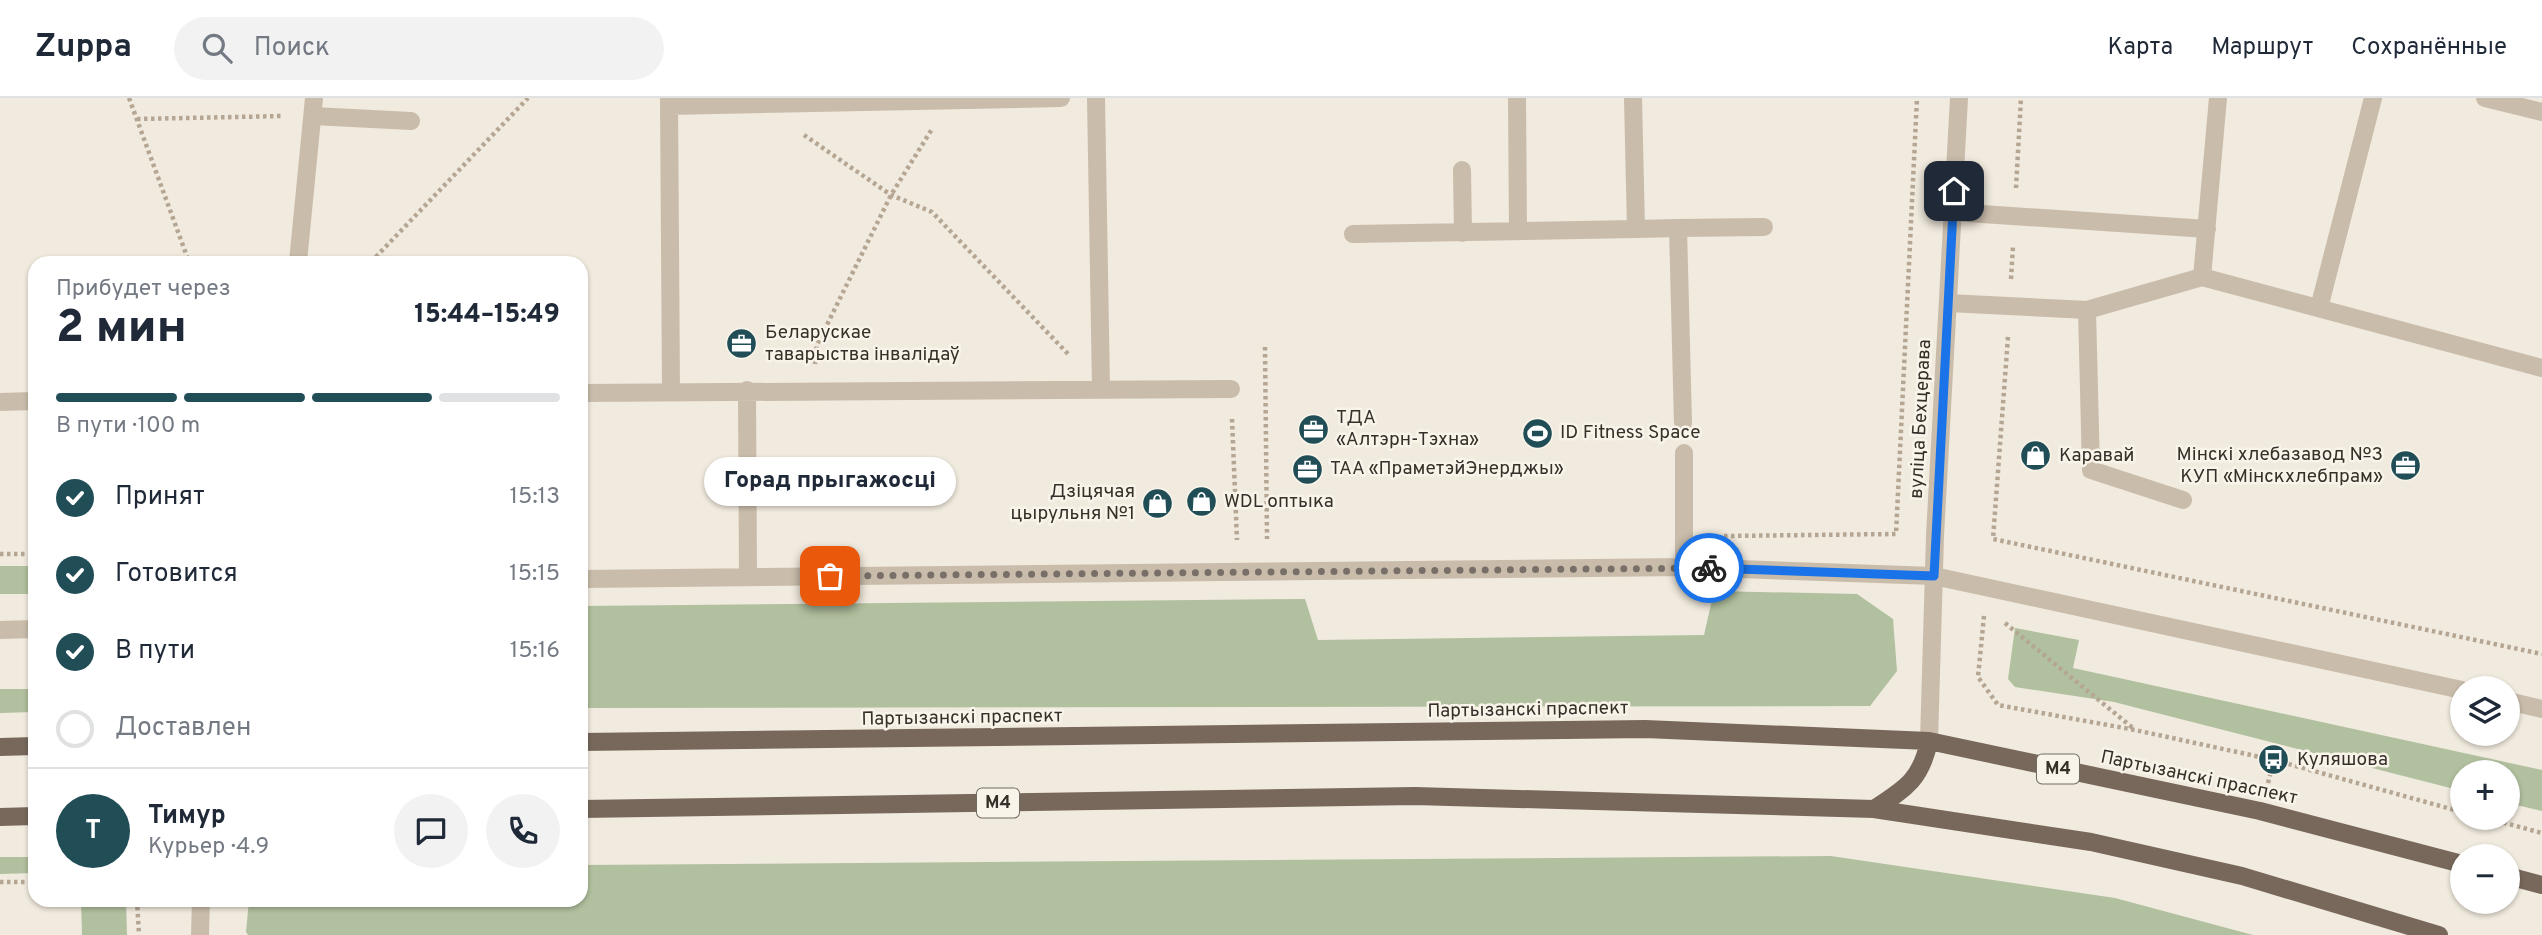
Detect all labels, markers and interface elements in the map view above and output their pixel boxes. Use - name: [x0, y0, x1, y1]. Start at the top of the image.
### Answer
- search box: [174, 17, 664, 80]
- text: Zuppa: [35, 27, 132, 69]
- icon: search: [198, 29, 236, 67]
- text: Поиск: [254, 32, 330, 65]
- text: Карта: [2107, 33, 2173, 63]
- text: Маршрут: [2211, 33, 2313, 63]
- text: Сохранённые: [2351, 33, 2507, 63]
- pin: [1924, 161, 1984, 221]
- icon: home: [1935, 172, 1973, 210]
- text: Прибудет через: [56, 275, 231, 304]
- text: 15:44–15:49: [414, 299, 560, 332]
- text: 2 мин: [56, 300, 187, 359]
- place label: Беларускае таварыства інвалідаў: [765, 321, 960, 367]
- office icon: Беларускае таварыства інвалідаў: [725, 327, 759, 361]
- street label: вуліца Бехцерава: [1905, 339, 1937, 499]
- place label: ТДА «Алтэрн-Тэхна»: [1336, 406, 1479, 452]
- text: В пути · 100 m: [56, 412, 200, 441]
- office icon: ТДА «Алтэрн-Тэхна»: [1296, 412, 1330, 446]
- sports icon: ID Fitness Space: [1520, 416, 1554, 450]
- place label: ID Fitness Space: [1560, 421, 1701, 445]
- shop icon: Каравай: [2019, 439, 2053, 473]
- place label: Мінскі хлебазавод №3 КУП «Мінскхлебпрам»: [2177, 443, 2383, 489]
- place label: Каравай: [2059, 444, 2135, 468]
- office icon: Мінскі хлебазавод №3 КУП «Мінскхлебпрам»: [2389, 449, 2423, 483]
- office icon: ТАА «ПраметэйЭнерджы»: [1290, 452, 1324, 486]
- callout: Горад прыгажосці: [704, 457, 956, 506]
- place label: ТАА «ПраметэйЭнерджы»: [1330, 457, 1564, 481]
- text: Горад прыгажосці: [724, 467, 936, 496]
- icon: check: [56, 479, 94, 517]
- place label: Дзіцячая цырульня №1: [1011, 480, 1135, 526]
- text: Принят: [115, 481, 205, 514]
- text: 15:13: [510, 483, 560, 512]
- shop icon: WDL оптыка: [1184, 485, 1218, 519]
- shop icon: Дзіцячая цырульня №1: [1141, 486, 1175, 520]
- place label: WDL оптыка: [1224, 490, 1334, 514]
- courier: [1674, 533, 1744, 603]
- pin: [800, 546, 860, 606]
- icon: bike: [1690, 549, 1728, 587]
- icon: check: [56, 556, 94, 594]
- icon: bag: [811, 557, 849, 595]
- text: Готовится: [115, 558, 238, 591]
- text: 15:15: [509, 560, 560, 589]
- icon: check: [56, 633, 94, 671]
- text: В пути: [115, 635, 195, 668]
- text: 15:16: [510, 637, 560, 666]
- map controls: [2450, 676, 2520, 914]
- button: layers: [2450, 676, 2520, 746]
- street label: Партызанскі праспект: [1427, 696, 1629, 724]
- street label: Партызанскі праспект: [861, 704, 1063, 732]
- text: Доставлен: [115, 712, 251, 745]
- bus stop icon: Куляшова: [2257, 743, 2291, 777]
- street label: Партызанскі праспект: [2098, 745, 2300, 811]
- place label: Куляшова: [2297, 748, 2388, 772]
- road number: М4: [2037, 754, 2079, 784]
- button: +: [2450, 760, 2520, 830]
- road number: М4: [977, 788, 1019, 818]
- button: chat: [394, 794, 468, 868]
- button: phone: [486, 794, 560, 868]
- text: Тимур: [148, 800, 226, 833]
- text: Т: [85, 815, 101, 848]
- text: Курьер · 4.9: [148, 833, 269, 862]
- button: −: [2450, 844, 2520, 914]

